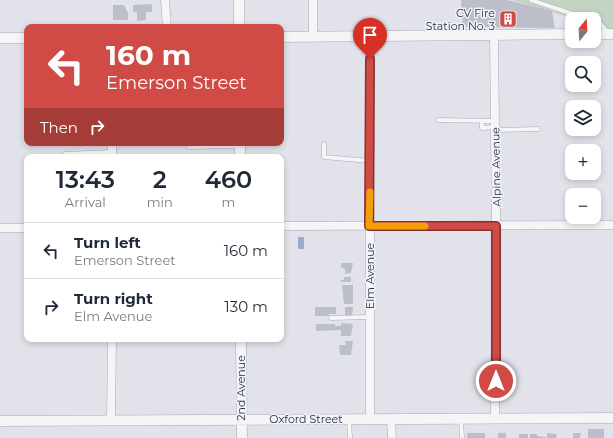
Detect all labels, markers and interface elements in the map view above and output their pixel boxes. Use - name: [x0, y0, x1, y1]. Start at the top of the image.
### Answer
- place label: CV Fire Station No. 3: [426, 6, 495, 33]
- building icon: CV Fire Station No. 3: [498, 9, 518, 29]
- north arrow: [565, 12, 601, 48]
- map controls: [565, 12, 601, 224]
- pin: [353, 18, 387, 59]
- icon: arrive: [359, 24, 381, 46]
- text: 160 m: [106, 38, 191, 72]
- icon: left: [40, 40, 92, 92]
- button: search: [565, 56, 601, 92]
- text: Emerson Street: [106, 72, 247, 94]
- button: layers: [565, 100, 601, 136]
- icon: right: [86, 116, 108, 138]
- text: Then: [40, 118, 78, 137]
- street label: Alpine Avenue: [488, 127, 504, 207]
- button: +: [565, 144, 601, 180]
- text: 13:43: [56, 165, 115, 194]
- text: 2: [153, 165, 167, 194]
- text: 460: [205, 165, 252, 194]
- button: −: [565, 188, 601, 224]
- text: Arrival: [65, 194, 106, 210]
- text: min: [147, 194, 173, 210]
- text: m: [221, 194, 235, 210]
- text: Turn left: [74, 233, 141, 252]
- icon: left: [40, 240, 62, 262]
- text: 160 m: [224, 241, 268, 260]
- street label: Elm Avenue: [363, 242, 377, 309]
- text: Emerson Street: [74, 252, 176, 268]
- text: Turn right: [74, 289, 153, 308]
- icon: right: [40, 296, 62, 318]
- text: 130 m: [224, 297, 268, 316]
- text: Elm Avenue: [74, 308, 152, 324]
- street label: 2nd Avenue: [234, 355, 248, 421]
- position arrow: [475, 360, 517, 402]
- street label: Oxford Street: [269, 412, 343, 426]

